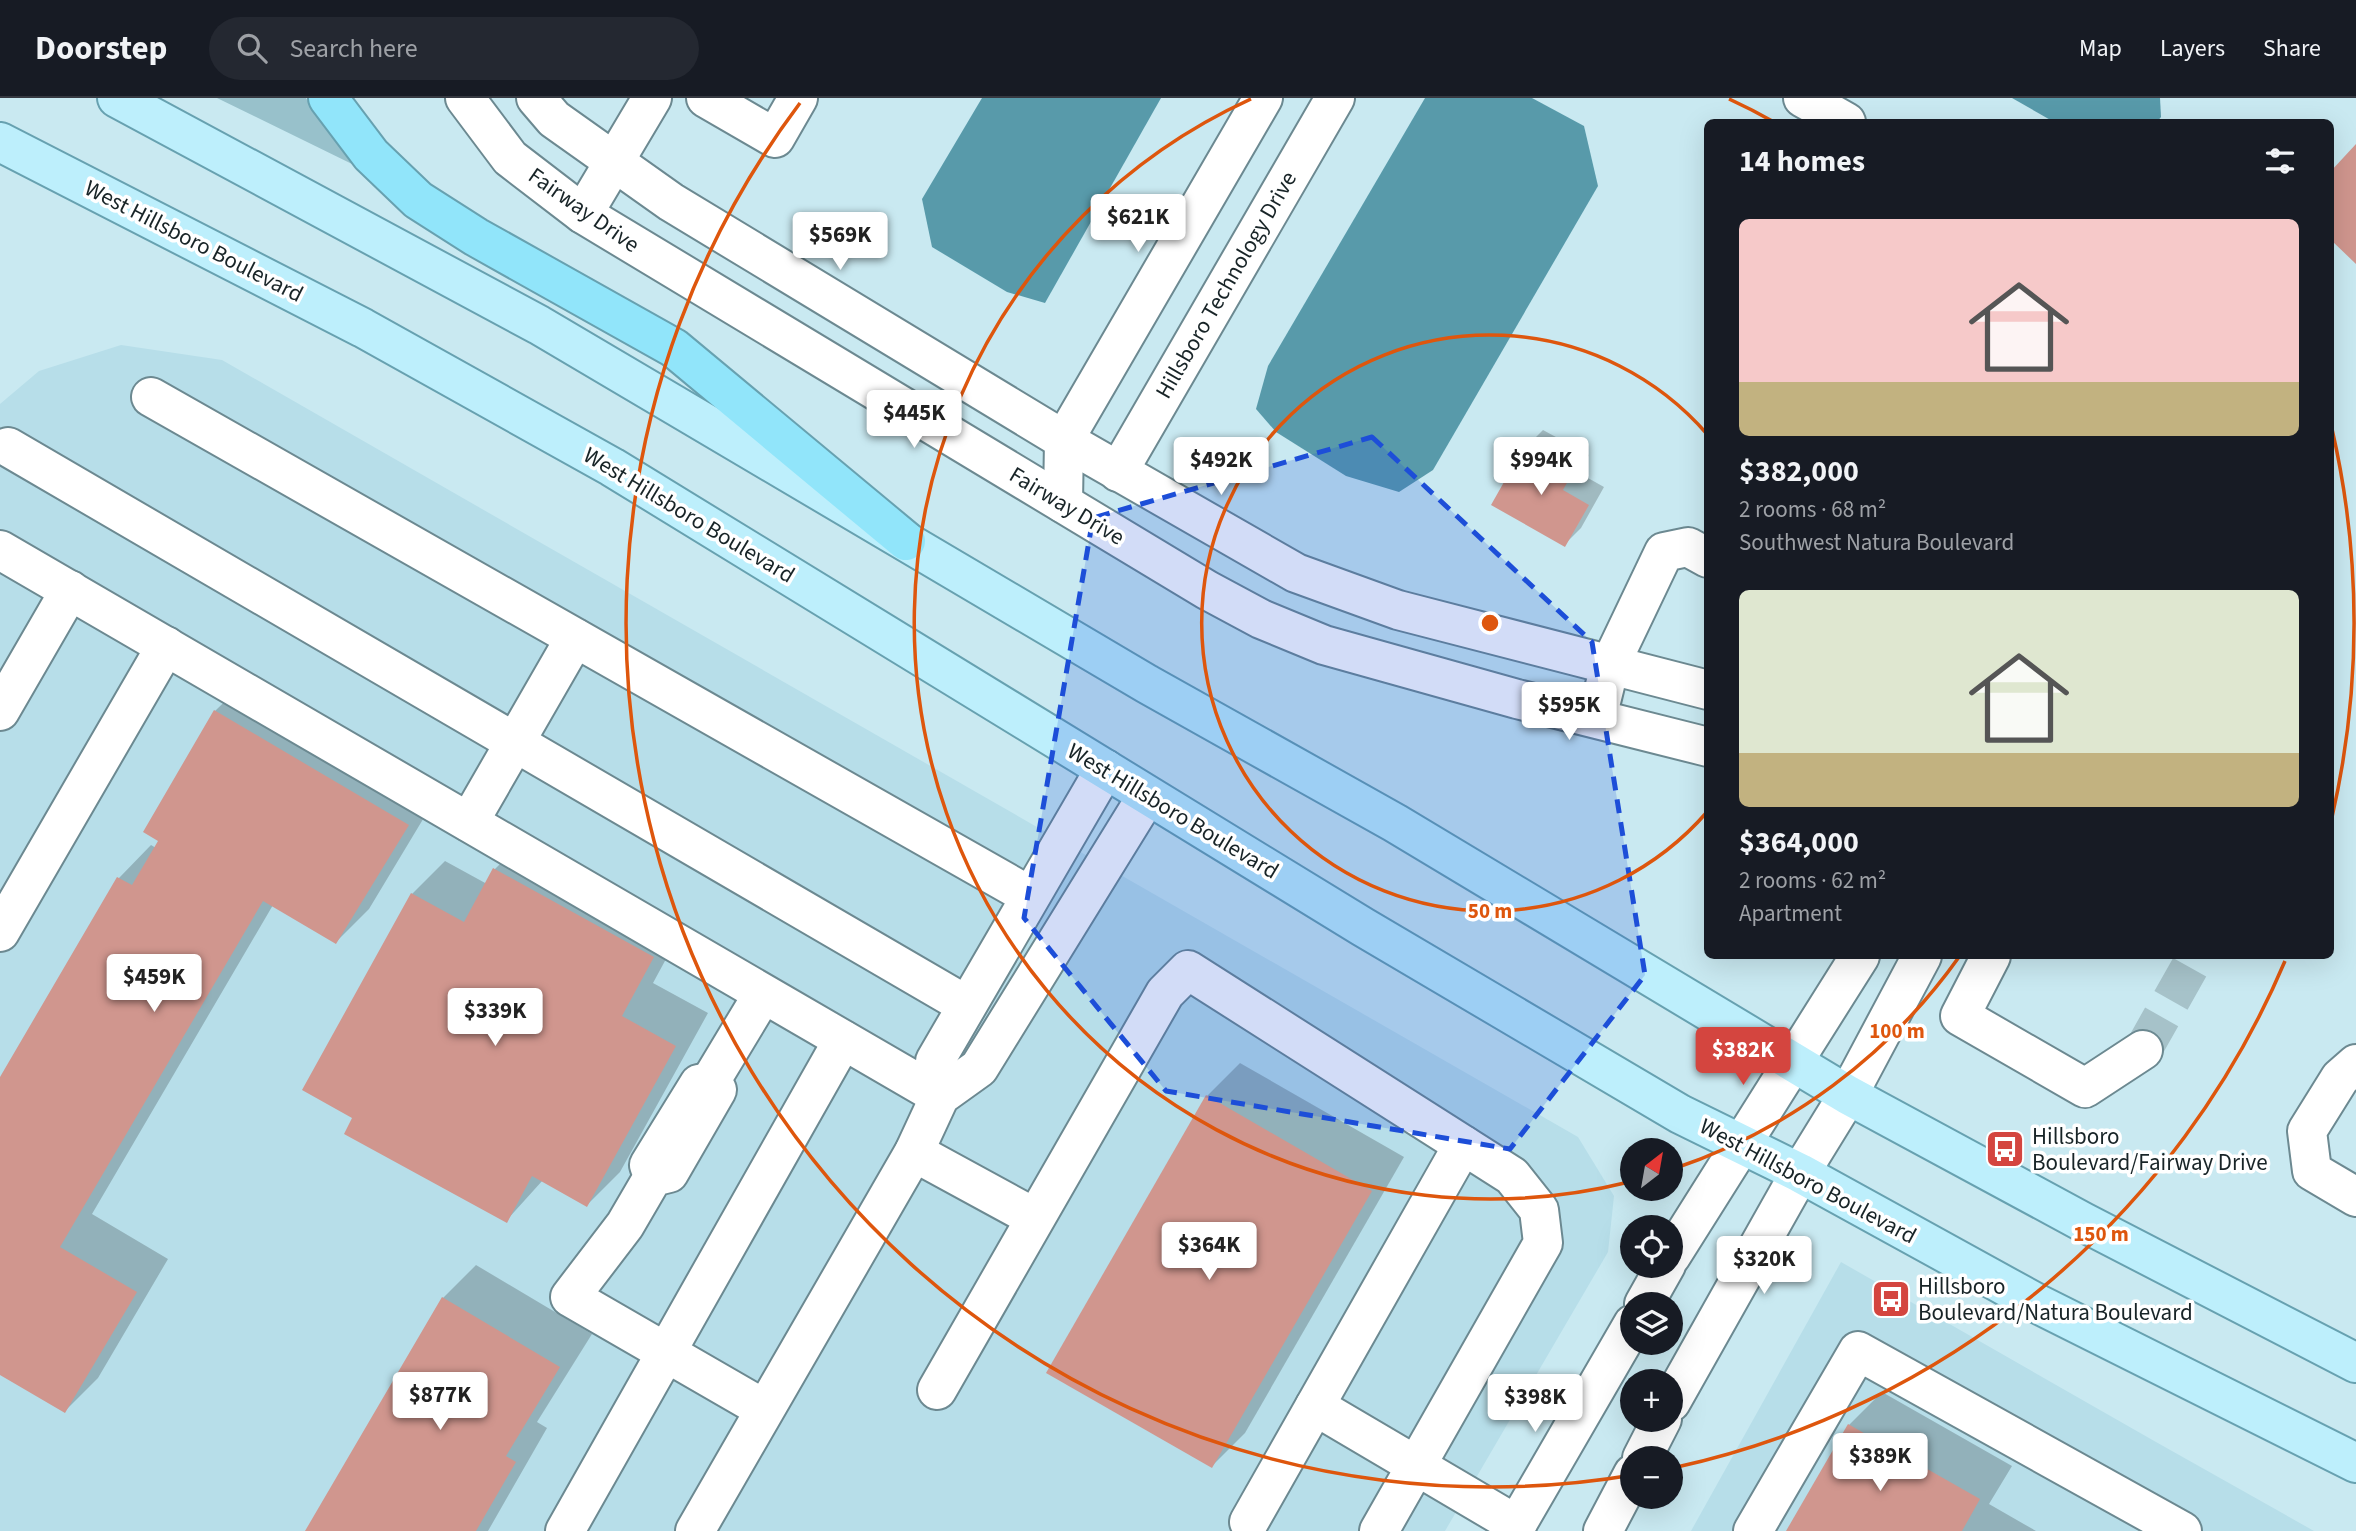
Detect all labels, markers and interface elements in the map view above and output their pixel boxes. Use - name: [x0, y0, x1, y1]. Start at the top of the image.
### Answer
- search box: [209, 17, 699, 80]
- text: Doorstep: [35, 25, 167, 72]
- icon: search: [233, 29, 271, 67]
- text: Search here: [289, 30, 418, 67]
- text: Map: [2079, 31, 2122, 66]
- text: Layers: [2160, 31, 2225, 66]
- text: Share: [2263, 31, 2321, 66]
- text: 14 homes: [1739, 140, 1865, 183]
- icon: filters: [2261, 142, 2299, 180]
- street label: Fairway Drive: [522, 159, 646, 261]
- street label: Hillsboro Technology Drive: [1147, 165, 1305, 405]
- street label: West Hillsboro Boulevard: [79, 172, 309, 310]
- pin: $621K: [1089, 194, 1187, 254]
- text: $621K: [1107, 200, 1169, 233]
- pin: $569K: [791, 212, 889, 272]
- text: $569K: [809, 218, 871, 251]
- icon: home: [1956, 264, 2082, 390]
- pin: $445K: [865, 390, 963, 450]
- text: $445K: [883, 396, 945, 429]
- pin: $492K: [1172, 438, 1270, 497]
- pin: $994K: [1492, 438, 1590, 497]
- street label: West Hillsboro Boulevard: [577, 439, 801, 591]
- text: $492K: [1190, 443, 1252, 476]
- text: $994K: [1510, 443, 1572, 476]
- text: $382,000: [1739, 450, 1859, 493]
- street label: Fairway Drive: [1003, 459, 1131, 553]
- text: 2 rooms · 68 m²: [1739, 493, 1886, 526]
- text: Southwest Natura Boulevard: [1739, 526, 2014, 559]
- centre of rings: [1478, 611, 1502, 635]
- icon: home: [1956, 635, 2082, 761]
- pin: $595K: [1520, 682, 1618, 742]
- text: $595K: [1538, 688, 1600, 721]
- street label: West Hillsboro Boulevard: [1061, 735, 1285, 887]
- text: $364,000: [1739, 821, 1859, 864]
- text: 2 rooms · 62 m²: [1739, 864, 1886, 897]
- text: 50 m: [1468, 896, 1512, 926]
- text: Apartment: [1739, 897, 1842, 930]
- pin: $459K: [105, 954, 203, 1014]
- text: $459K: [123, 960, 185, 993]
- pin: $339K: [446, 988, 544, 1048]
- text: $339K: [464, 994, 526, 1027]
- text: 100 m: [1869, 1016, 1925, 1046]
- pin: $382K: [1694, 1028, 1792, 1087]
- text: $382K: [1712, 1033, 1774, 1066]
- street label: West Hillsboro Boulevard: [1694, 1110, 1922, 1252]
- place label: Hillsboro Boulevard/Fairway Drive: [2032, 1120, 2268, 1179]
- bus stop icon: Hillsboro Boulevard/Fairway Drive: [1984, 1128, 2026, 1170]
- north arrow: [1620, 1138, 1684, 1200]
- map controls: [1620, 1138, 1683, 1509]
- button: locate: [1620, 1215, 1683, 1278]
- text: 150 m: [2073, 1219, 2129, 1249]
- pin: $364K: [1160, 1222, 1258, 1282]
- text: $364K: [1178, 1228, 1240, 1261]
- pin: $320K: [1715, 1236, 1813, 1296]
- text: $320K: [1733, 1242, 1795, 1275]
- place label: Hillsboro Boulevard/Natura Boulevard: [1918, 1270, 2193, 1329]
- bus stop icon: Hillsboro Boulevard/Natura Boulevard: [1870, 1278, 1912, 1320]
- button: layers: [1620, 1292, 1683, 1355]
- button: +: [1620, 1369, 1683, 1432]
- pin: $877K: [391, 1372, 489, 1432]
- pin: $398K: [1486, 1374, 1584, 1434]
- text: $877K: [409, 1378, 471, 1411]
- text: $398K: [1504, 1380, 1566, 1413]
- pin: $389K: [1831, 1434, 1929, 1493]
- text: $389K: [1849, 1439, 1911, 1472]
- button: −: [1620, 1446, 1683, 1509]

